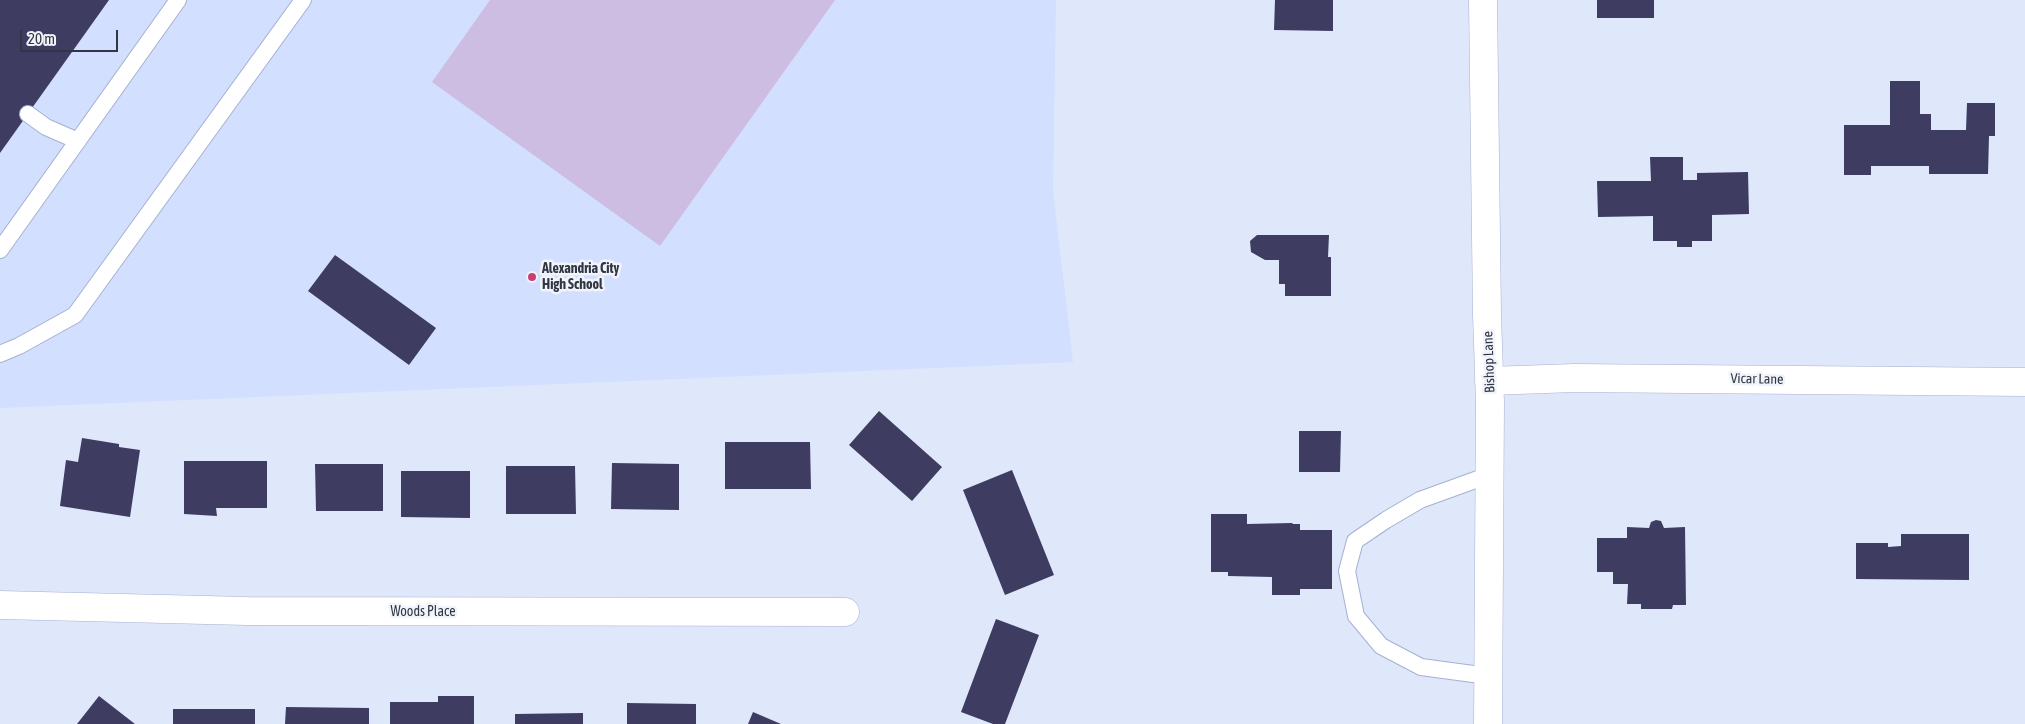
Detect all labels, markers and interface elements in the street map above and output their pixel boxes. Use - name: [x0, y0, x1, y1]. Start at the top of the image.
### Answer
- scale bar: [22, 20, 120, 52]
- text: 20 m: [28, 30, 55, 47]
- place label: Alexandria City High School: [542, 261, 619, 294]
- marker: Alexandria City High School: [526, 271, 538, 283]
- street label: Bishop Lane: [1480, 331, 1498, 393]
- street label: Vicar Lane: [1730, 370, 1784, 388]
- street label: Woods Place: [390, 604, 456, 620]

